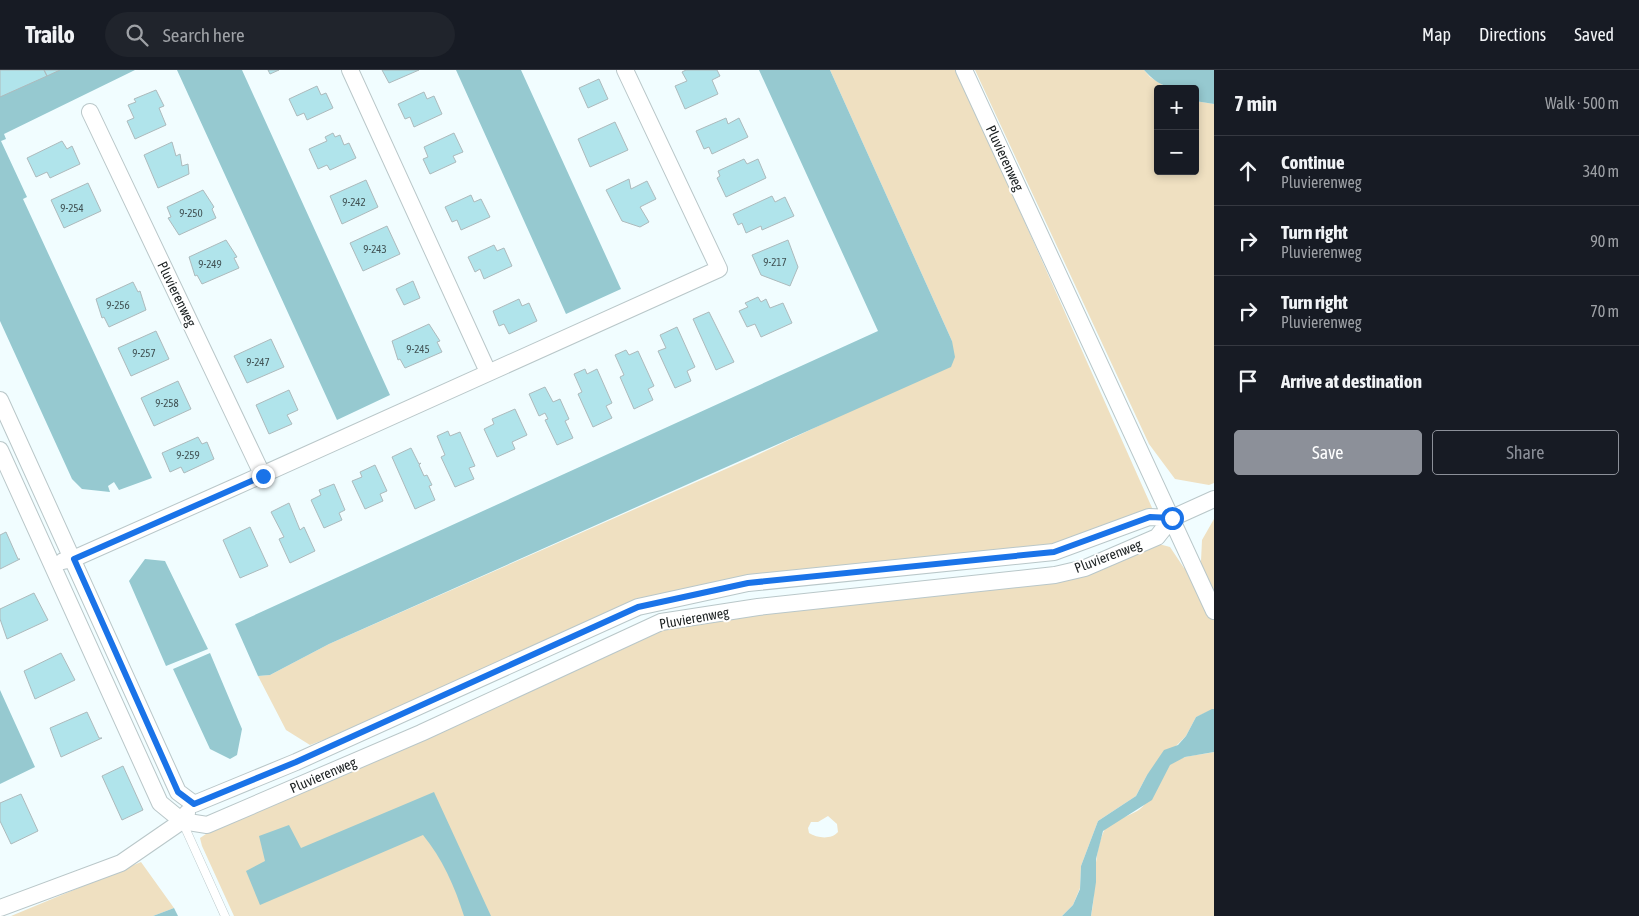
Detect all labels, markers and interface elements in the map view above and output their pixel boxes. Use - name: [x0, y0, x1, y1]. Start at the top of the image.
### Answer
- search box: [105, 12, 455, 57]
- text: Trailo: [25, 21, 75, 48]
- icon: search: [123, 21, 151, 49]
- text: Search here: [163, 24, 245, 46]
- text: Map: [1422, 24, 1451, 45]
- text: Directions: [1479, 24, 1546, 45]
- text: Saved: [1574, 24, 1614, 45]
- map controls: [1154, 85, 1199, 175]
- button: +: [1154, 85, 1199, 130]
- text: 7 min: [1234, 91, 1277, 115]
- text: Walk · 500 m: [1545, 94, 1619, 112]
- street label: Pluvierenweg: [983, 123, 1027, 193]
- button: −: [1154, 130, 1199, 175]
- text: Continue: [1281, 151, 1345, 173]
- icon: ahead: [1234, 157, 1262, 185]
- text: 340 m: [1583, 162, 1619, 180]
- text: Pluvierenweg: [1281, 173, 1362, 191]
- house number: 9-242: [342, 196, 366, 208]
- house number: 9-254: [60, 202, 84, 214]
- house number: 9-250: [179, 207, 203, 219]
- text: Turn right: [1281, 221, 1348, 243]
- icon: right: [1234, 227, 1262, 255]
- text: 90 m: [1590, 232, 1619, 250]
- house number: 9-243: [363, 243, 387, 255]
- text: Pluvierenweg: [1281, 243, 1362, 261]
- house number: 9-217: [763, 256, 787, 268]
- house number: 9-249: [198, 258, 222, 270]
- street label: Pluvierenweg: [154, 259, 200, 329]
- text: Turn right: [1281, 291, 1348, 313]
- icon: right: [1234, 297, 1262, 325]
- house number: 9-256: [106, 299, 130, 311]
- text: 70 m: [1590, 302, 1619, 320]
- text: Pluvierenweg: [1281, 313, 1362, 331]
- house number: 9-245: [406, 343, 430, 355]
- house number: 9-257: [132, 347, 156, 359]
- house number: 9-247: [246, 356, 270, 368]
- icon: arrive: [1234, 367, 1262, 395]
- text: Arrive at destination: [1281, 370, 1422, 392]
- house number: 9-258: [155, 397, 179, 409]
- button: Save: [1234, 430, 1422, 475]
- button: Share: [1432, 430, 1619, 475]
- house number: 9-259: [176, 449, 200, 461]
- route end: [252, 465, 275, 488]
- route start: [1161, 507, 1184, 530]
- street label: Pluvierenweg: [1072, 536, 1144, 576]
- street label: Pluvierenweg: [658, 604, 730, 632]
- street label: Pluvierenweg: [287, 754, 359, 796]

